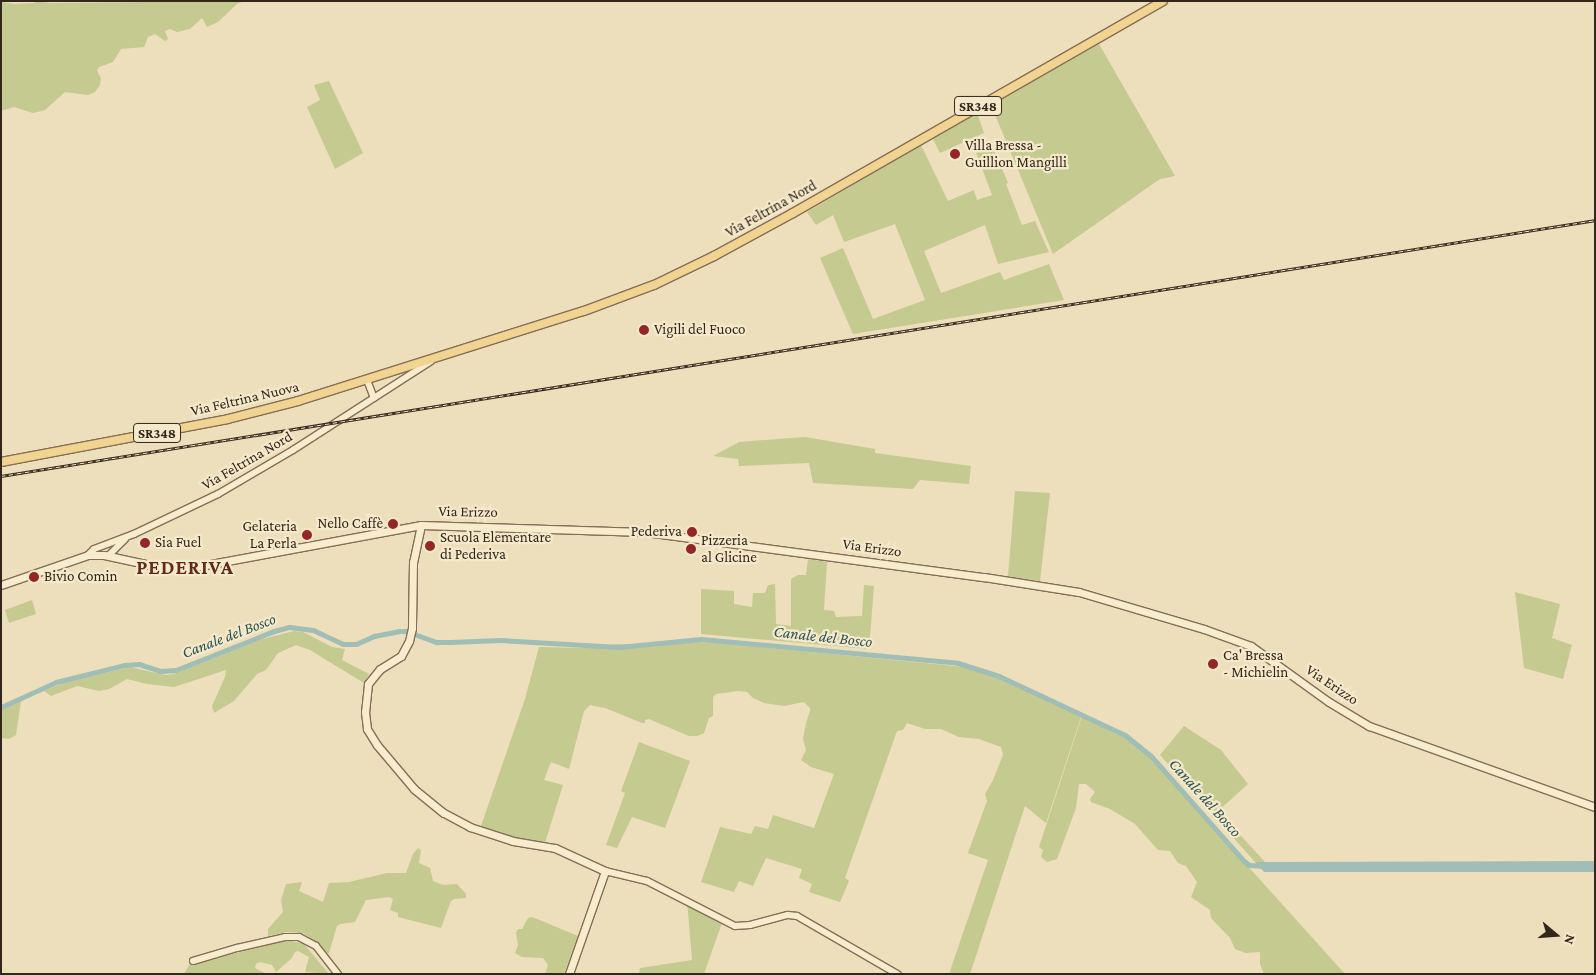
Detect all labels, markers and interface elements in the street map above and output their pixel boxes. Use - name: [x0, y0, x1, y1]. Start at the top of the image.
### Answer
- road number: SR348: [953, 94, 1003, 118]
- place label: Villa Bressa - Guillion Mangilli: [965, 136, 1067, 171]
- marker: Villa Bressa - Guillion Mangilli: [949, 148, 961, 160]
- street label: Via Feltrina Nord: [722, 176, 820, 242]
- place label: Vigili del Fuoco: [654, 321, 745, 339]
- marker: Vigili del Fuoco: [638, 324, 650, 336]
- street label: Via Feltrina Nuova: [189, 378, 301, 420]
- road number: SR348: [132, 422, 182, 444]
- street label: Via Feltrina Nord: [198, 428, 296, 494]
- street label: Via Erizzo: [438, 502, 498, 522]
- place label: Nello Caffè: [317, 515, 383, 533]
- place label: Gelateria La Perla: [242, 517, 297, 552]
- marker: Nello Caffè: [387, 518, 399, 530]
- place label: Pederiva: [631, 523, 682, 541]
- marker: Pederiva: [686, 526, 698, 538]
- place label: Scuola Elementare di Pederiva: [440, 528, 551, 563]
- marker: Gelateria La Perla: [301, 529, 313, 541]
- place label: Pizzeria al Glicine: [701, 531, 757, 566]
- place label: Sia Fuel: [155, 534, 201, 552]
- street label: Via Erizzo: [841, 535, 903, 561]
- marker: Sia Fuel: [139, 537, 151, 549]
- marker: Scuola Elementare di Pederiva: [424, 540, 436, 552]
- marker: Pizzeria al Glicine: [685, 543, 697, 555]
- district label: PEDERIVA: [135, 555, 235, 579]
- place label: Bivio Comin: [44, 568, 118, 586]
- marker: Bivio Comin: [28, 571, 40, 583]
- water label: Canale del Bosco: [179, 609, 279, 663]
- water label: Canale del Bosco: [773, 622, 873, 652]
- place label: Ca' Bressa - Michielin: [1223, 646, 1288, 681]
- marker: Ca' Bressa - Michielin: [1207, 658, 1219, 670]
- street label: Via Erizzo: [1302, 661, 1362, 709]
- water label: Canale del Bosco: [1165, 755, 1245, 841]
- north arrow: [1531, 910, 1581, 960]
- text: N: [1561, 933, 1579, 947]

